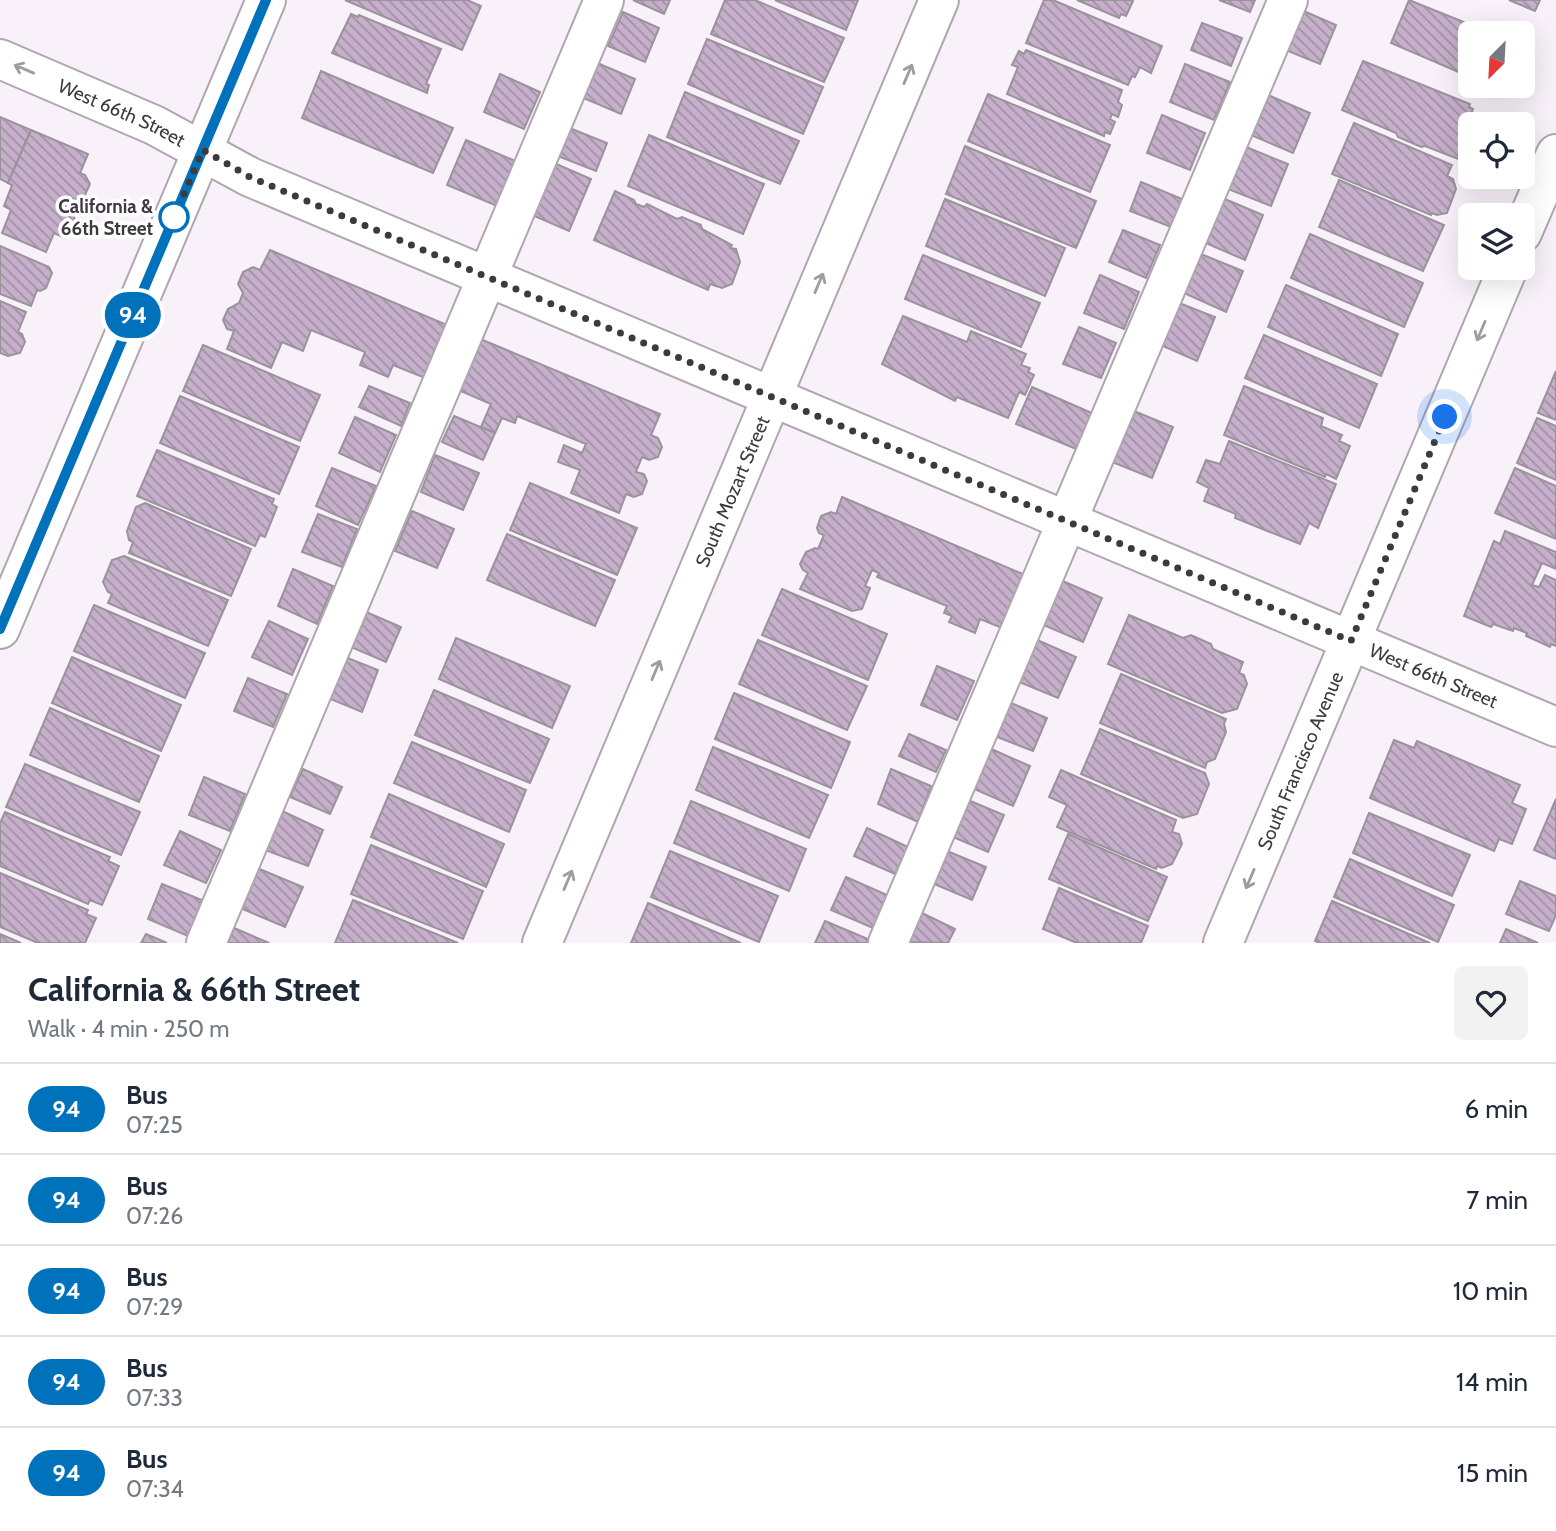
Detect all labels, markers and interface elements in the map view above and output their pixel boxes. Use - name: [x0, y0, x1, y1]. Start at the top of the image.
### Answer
- north arrow: [1458, 21, 1535, 98]
- map controls: [1458, 21, 1535, 280]
- one-way arrow: [14, 62, 35, 75]
- one-way arrow: [902, 63, 915, 85]
- street label: West 66th Street: [55, 74, 190, 152]
- button: locate: [1458, 112, 1535, 189]
- place label: California & 66th Street: [58, 195, 153, 240]
- marker: California & 66th Street: [159, 202, 189, 232]
- button: layers: [1458, 203, 1535, 280]
- one-way arrow: [814, 273, 827, 295]
- line badge: 94: [102, 292, 164, 338]
- text: 94: [119, 300, 147, 329]
- one-way arrow: [1474, 319, 1487, 341]
- your location: [1427, 399, 1462, 434]
- street label: South Mozart Street: [690, 412, 774, 570]
- street label: West 66th Street: [1366, 638, 1502, 713]
- one-way arrow: [651, 660, 664, 682]
- street label: South Francisco Avenue: [1252, 668, 1348, 853]
- one-way arrow: [1243, 868, 1256, 889]
- one-way arrow: [562, 870, 575, 891]
- button: heart: [1454, 966, 1528, 1040]
- text: California & 66th Street: [28, 969, 360, 1009]
- text: Walk · 4 min · 250 m: [28, 1015, 230, 1043]
- text: Bus: [126, 1079, 167, 1111]
- text: 6 min: [1465, 1093, 1528, 1125]
- text: 94: [52, 1094, 81, 1123]
- text: 07:25: [126, 1111, 183, 1139]
- text: Bus: [126, 1170, 167, 1202]
- text: 7 min: [1466, 1184, 1528, 1216]
- text: 94: [52, 1185, 81, 1214]
- text: 07:26: [126, 1202, 183, 1230]
- text: Bus: [126, 1261, 167, 1293]
- text: 10 min: [1453, 1275, 1528, 1307]
- text: 94: [52, 1276, 81, 1305]
- text: 07:29: [126, 1293, 183, 1321]
- text: Bus: [126, 1352, 167, 1384]
- text: 14 min: [1456, 1366, 1528, 1398]
- text: 94: [52, 1367, 81, 1396]
- text: 07:33: [126, 1384, 183, 1412]
- text: Bus: [126, 1443, 167, 1475]
- text: 15 min: [1457, 1457, 1528, 1489]
- text: 94: [52, 1458, 81, 1487]
- text: 07:34: [126, 1475, 184, 1503]

